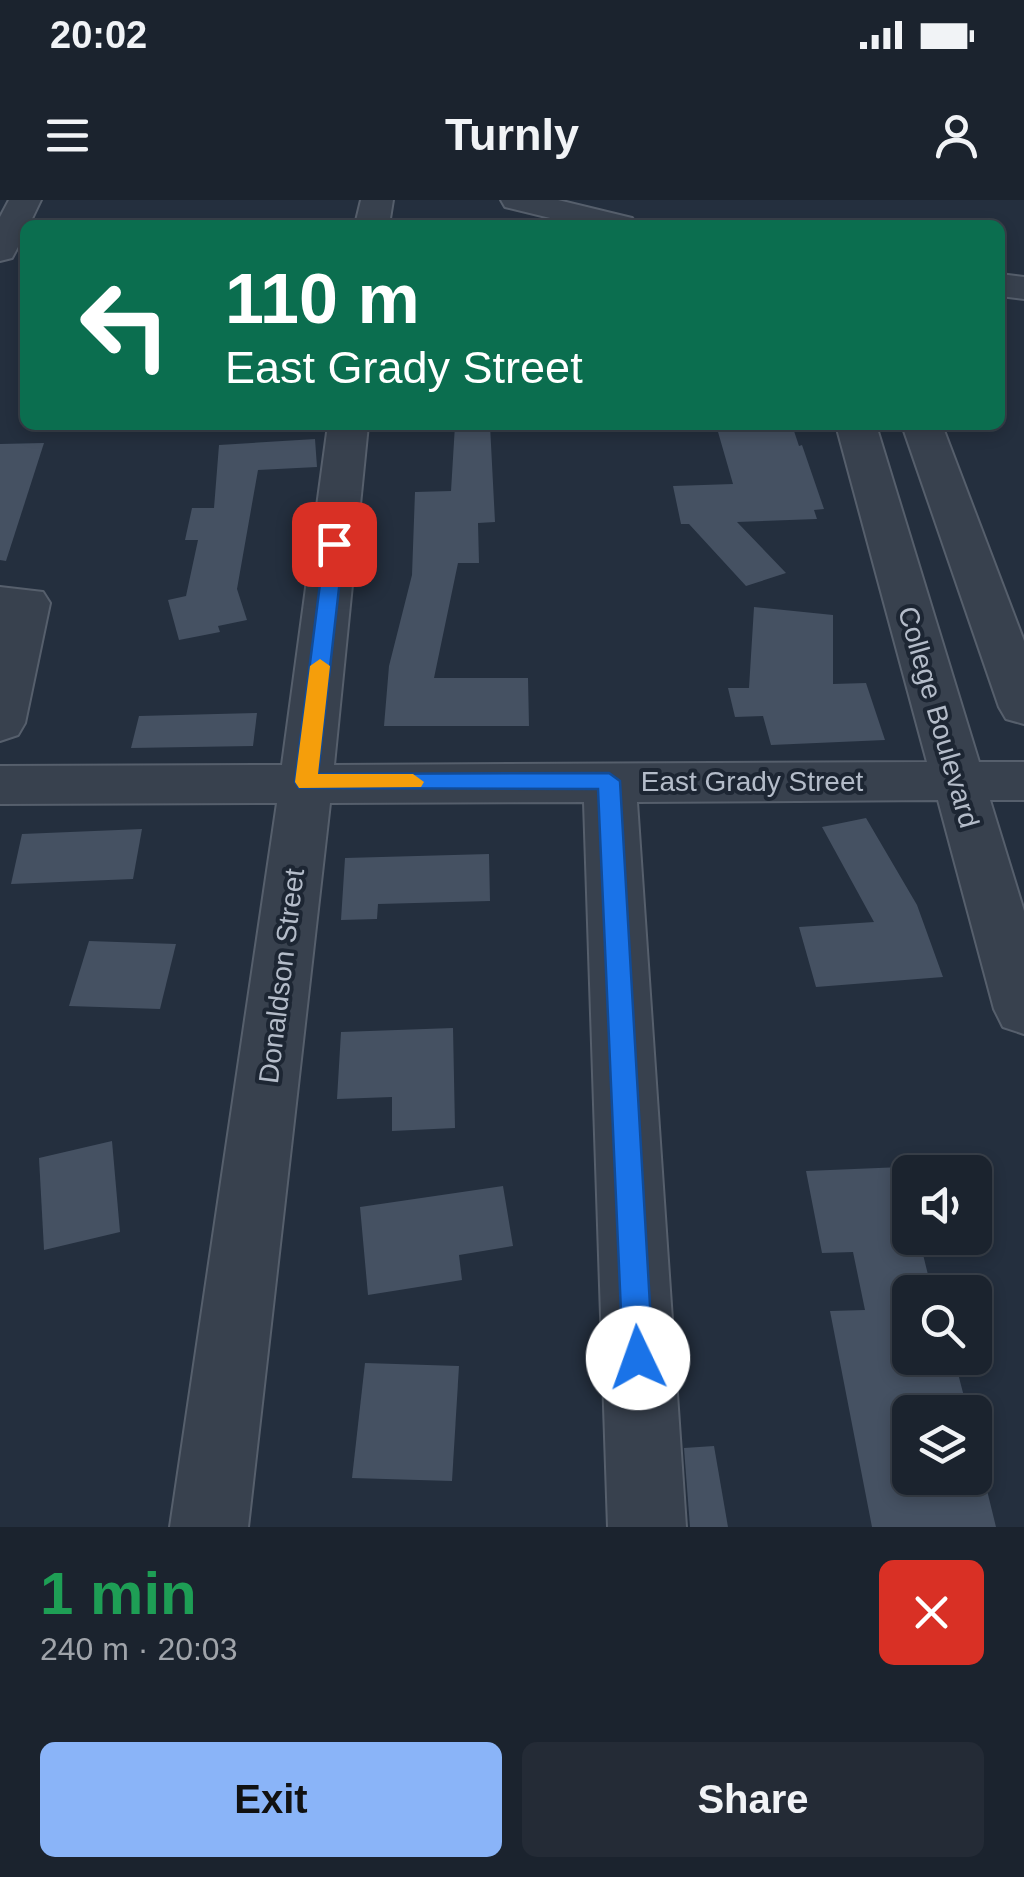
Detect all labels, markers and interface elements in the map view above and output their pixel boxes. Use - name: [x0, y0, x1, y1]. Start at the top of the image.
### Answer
- text: 20:02: [50, 14, 147, 56]
- icon: menu: [40, 108, 95, 163]
- icon: person: [929, 108, 984, 163]
- text: Turnly: [445, 109, 579, 160]
- icon: left: [60, 260, 190, 390]
- text: 110 m: [225, 260, 420, 338]
- text: East Grady Street: [225, 342, 583, 393]
- pin: [292, 502, 377, 587]
- icon: arrive: [307, 517, 362, 572]
- street label: College Boulevard: [892, 603, 985, 831]
- street label: East Grady Street: [641, 766, 863, 797]
- street label: Donaldson Street: [253, 867, 310, 1085]
- map controls: [892, 1155, 992, 1495]
- button: sound: [892, 1155, 992, 1255]
- button: search: [892, 1275, 992, 1375]
- position arrow: [586, 1306, 690, 1410]
- button: layers: [892, 1395, 992, 1495]
- text: 1 min: [40, 1560, 197, 1627]
- button: close: [879, 1560, 984, 1665]
- text: 240 m · 20:03: [40, 1631, 237, 1667]
- button: Exit: [40, 1742, 502, 1857]
- button: Share: [522, 1742, 984, 1857]

